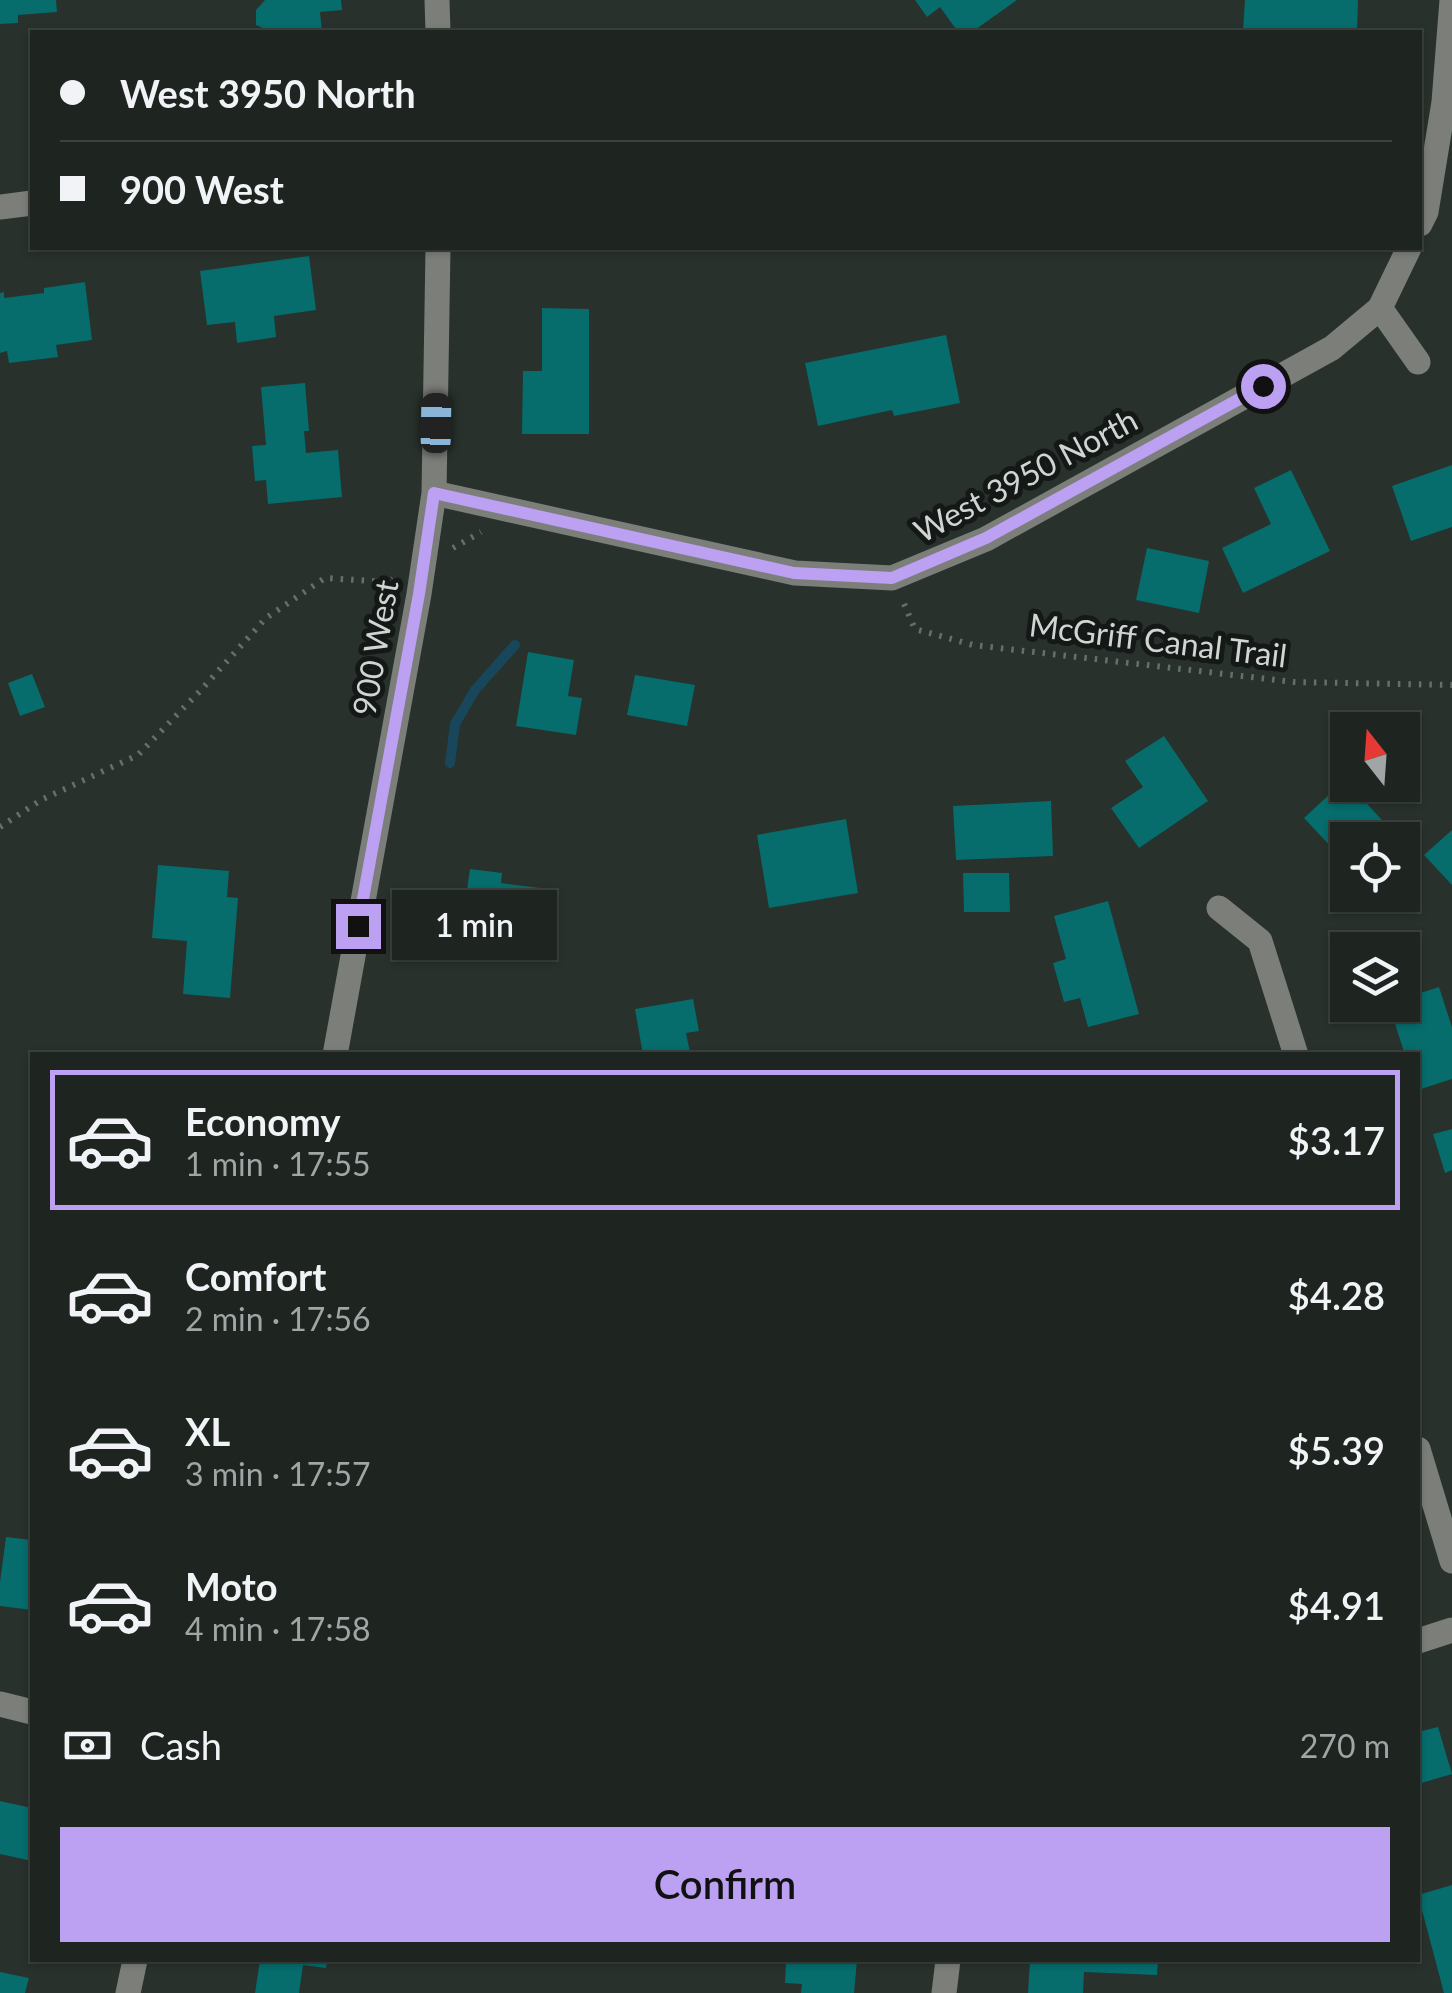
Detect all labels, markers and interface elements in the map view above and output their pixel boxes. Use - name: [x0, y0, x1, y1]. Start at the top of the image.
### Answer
- text: West 3950 North: [120, 70, 416, 116]
- text: 900 West: [120, 166, 284, 212]
- route start: [1241, 364, 1286, 409]
- car: [420, 393, 452, 453]
- street label: West 3950 North: [907, 399, 1144, 550]
- street label: 900 West: [343, 576, 406, 719]
- street label: McGriff Canal Trail: [1027, 604, 1289, 675]
- north arrow: [1330, 712, 1420, 802]
- map controls: [1330, 712, 1420, 1022]
- button: locate: [1330, 822, 1420, 912]
- callout: 1 min: [393, 891, 558, 961]
- route end: [336, 904, 381, 949]
- text: 1 min: [435, 905, 514, 944]
- button: layers: [1330, 932, 1420, 1022]
- icon: car: [65, 1095, 155, 1185]
- text: Economy: [185, 1098, 340, 1144]
- text: $3.17: [1288, 1117, 1385, 1163]
- text: 1 min · 17:55: [185, 1144, 371, 1183]
- icon: car: [65, 1250, 155, 1340]
- text: Comfort: [185, 1253, 326, 1299]
- text: $4.28: [1288, 1272, 1385, 1318]
- text: 2 min · 17:56: [185, 1299, 371, 1338]
- icon: car: [65, 1405, 155, 1495]
- text: XL: [185, 1408, 230, 1454]
- text: $5.39: [1288, 1427, 1385, 1473]
- text: 3 min · 17:57: [185, 1454, 371, 1493]
- icon: car: [65, 1560, 155, 1650]
- text: Moto: [185, 1563, 278, 1609]
- text: $4.91: [1288, 1582, 1385, 1628]
- text: 4 min · 17:58: [185, 1609, 371, 1648]
- icon: cash: [60, 1718, 115, 1773]
- text: Cash: [140, 1722, 222, 1768]
- text: 270 m: [1300, 1726, 1390, 1765]
- button: Confirm: [60, 1827, 1390, 1942]

